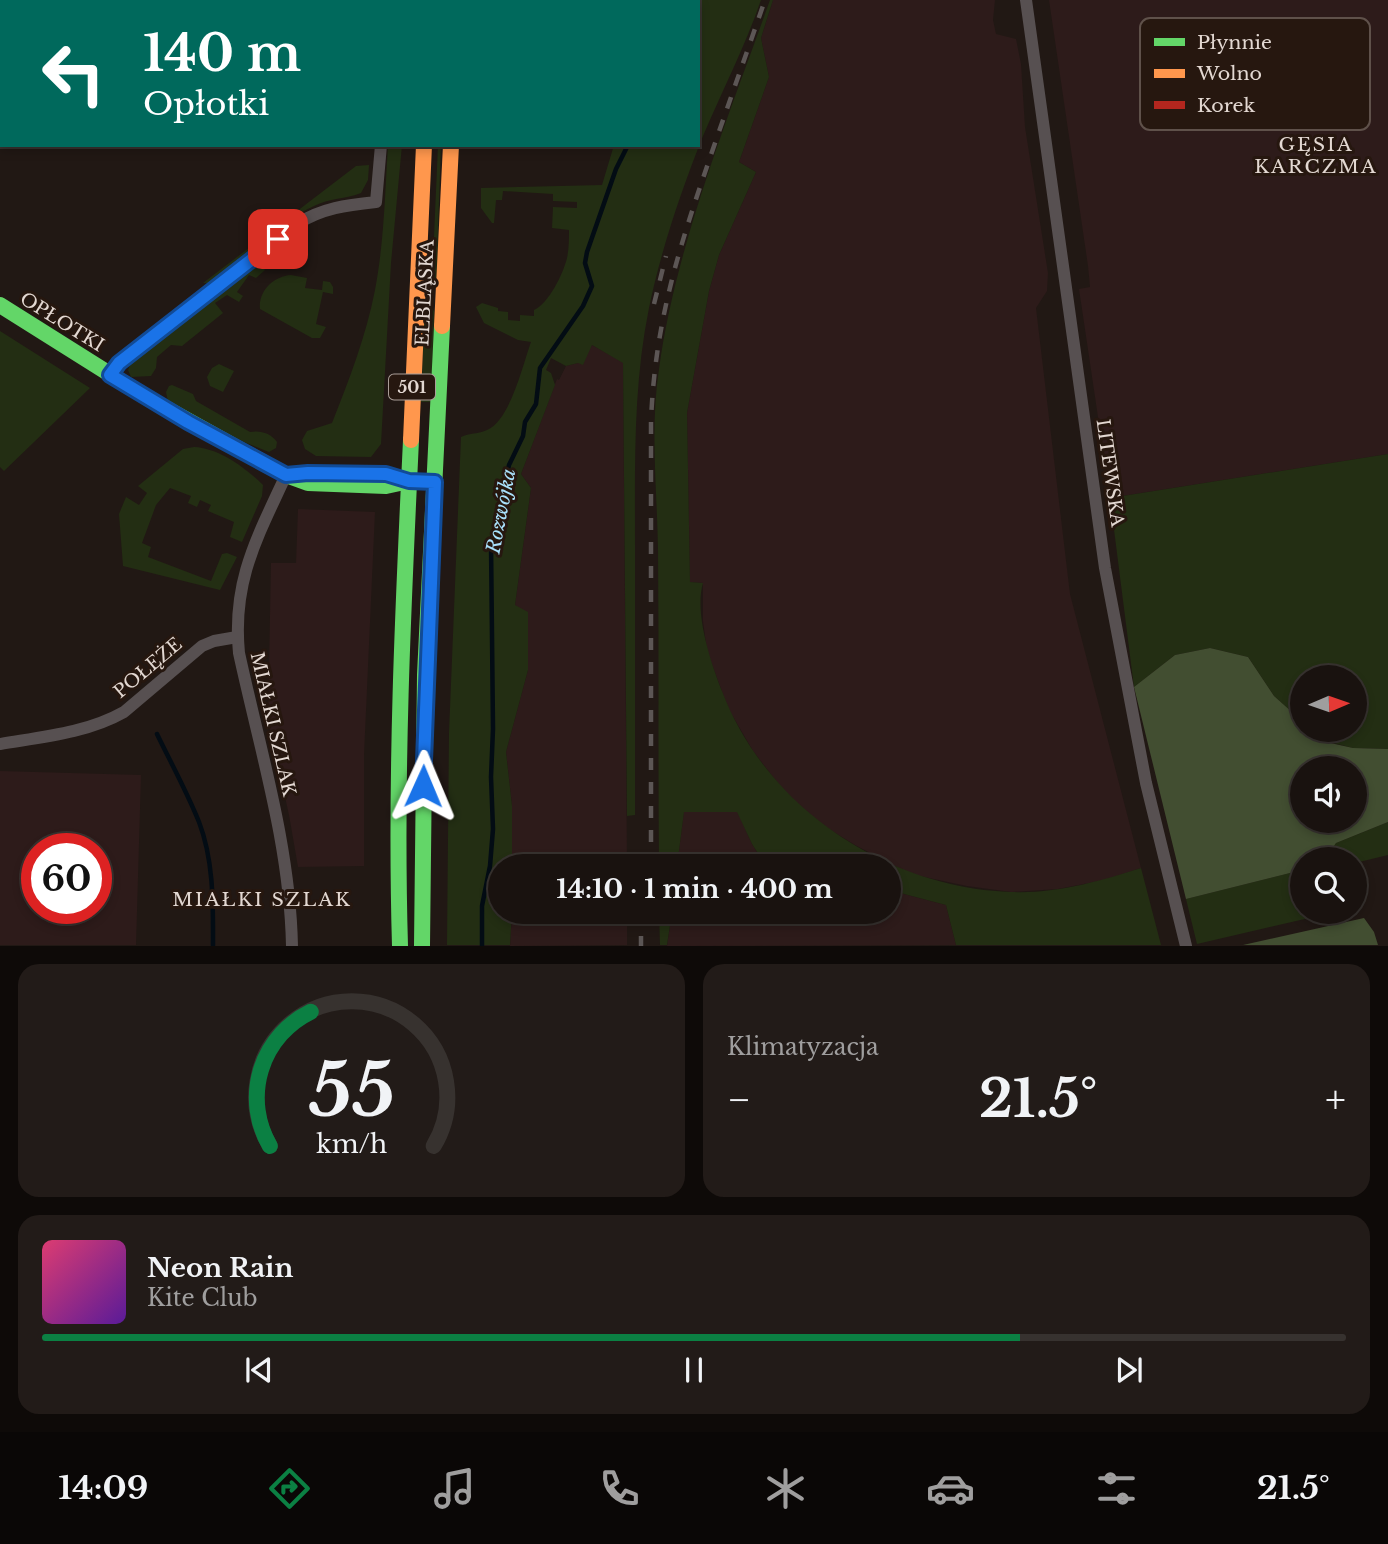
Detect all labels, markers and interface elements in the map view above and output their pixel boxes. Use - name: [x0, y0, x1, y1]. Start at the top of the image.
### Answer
- legend: [1140, 18, 1370, 130]
- text: 140 m: [143, 23, 301, 84]
- icon: left: [28, 28, 119, 119]
- text: Płynnie: [1197, 31, 1272, 54]
- text: Wolno: [1196, 62, 1262, 85]
- text: Opłotki: [143, 84, 269, 124]
- text: Korek: [1197, 94, 1255, 117]
- district label: GĘSIA KARCZMA: [1254, 133, 1378, 178]
- pin: [248, 209, 308, 269]
- icon: arrive: [259, 220, 297, 258]
- street label: ELBLĄSKA: [411, 238, 439, 347]
- street label: OPŁOTKI: [16, 288, 108, 356]
- road number: 501: [389, 374, 435, 400]
- street label: LITEWSKA: [1092, 418, 1129, 529]
- water label: Rozwójka: [481, 466, 521, 556]
- street label: POŁĘŻE: [109, 632, 187, 703]
- street label: MIAŁKI SZLAK: [246, 650, 300, 799]
- north arrow: [1290, 665, 1367, 742]
- map controls: [1290, 665, 1367, 924]
- position arrow: [386, 749, 460, 823]
- button: sound: [1290, 756, 1367, 833]
- speed limit sign: 60: [21, 833, 112, 924]
- button: search: [1290, 847, 1367, 924]
- text: 14:10 · 1 min · 400 m: [556, 873, 833, 905]
- district label: MIAŁKI SZLAK: [172, 888, 352, 911]
- text: Klimatyzacja: [727, 1033, 879, 1061]
- text: 55: [308, 1046, 395, 1137]
- text: 21.5°: [979, 1067, 1097, 1131]
- text: −: [727, 1076, 751, 1123]
- text: +: [1325, 1076, 1346, 1123]
- text: km/h: [316, 1129, 387, 1160]
- text: Neon Rain: [147, 1252, 293, 1284]
- text: Kite Club: [147, 1284, 258, 1312]
- icon: previous: [240, 1351, 278, 1389]
- icon: pause: [675, 1351, 713, 1389]
- icon: next: [1110, 1351, 1148, 1389]
- icon: directions: [265, 1464, 314, 1513]
- icon: music: [430, 1464, 479, 1513]
- icon: phone: [595, 1464, 644, 1513]
- icon: climate: [761, 1464, 810, 1513]
- icon: car: [926, 1464, 975, 1513]
- icon: filters: [1092, 1464, 1141, 1513]
- text: 14:09: [58, 1468, 148, 1508]
- text: 21.5°: [1257, 1468, 1330, 1508]

